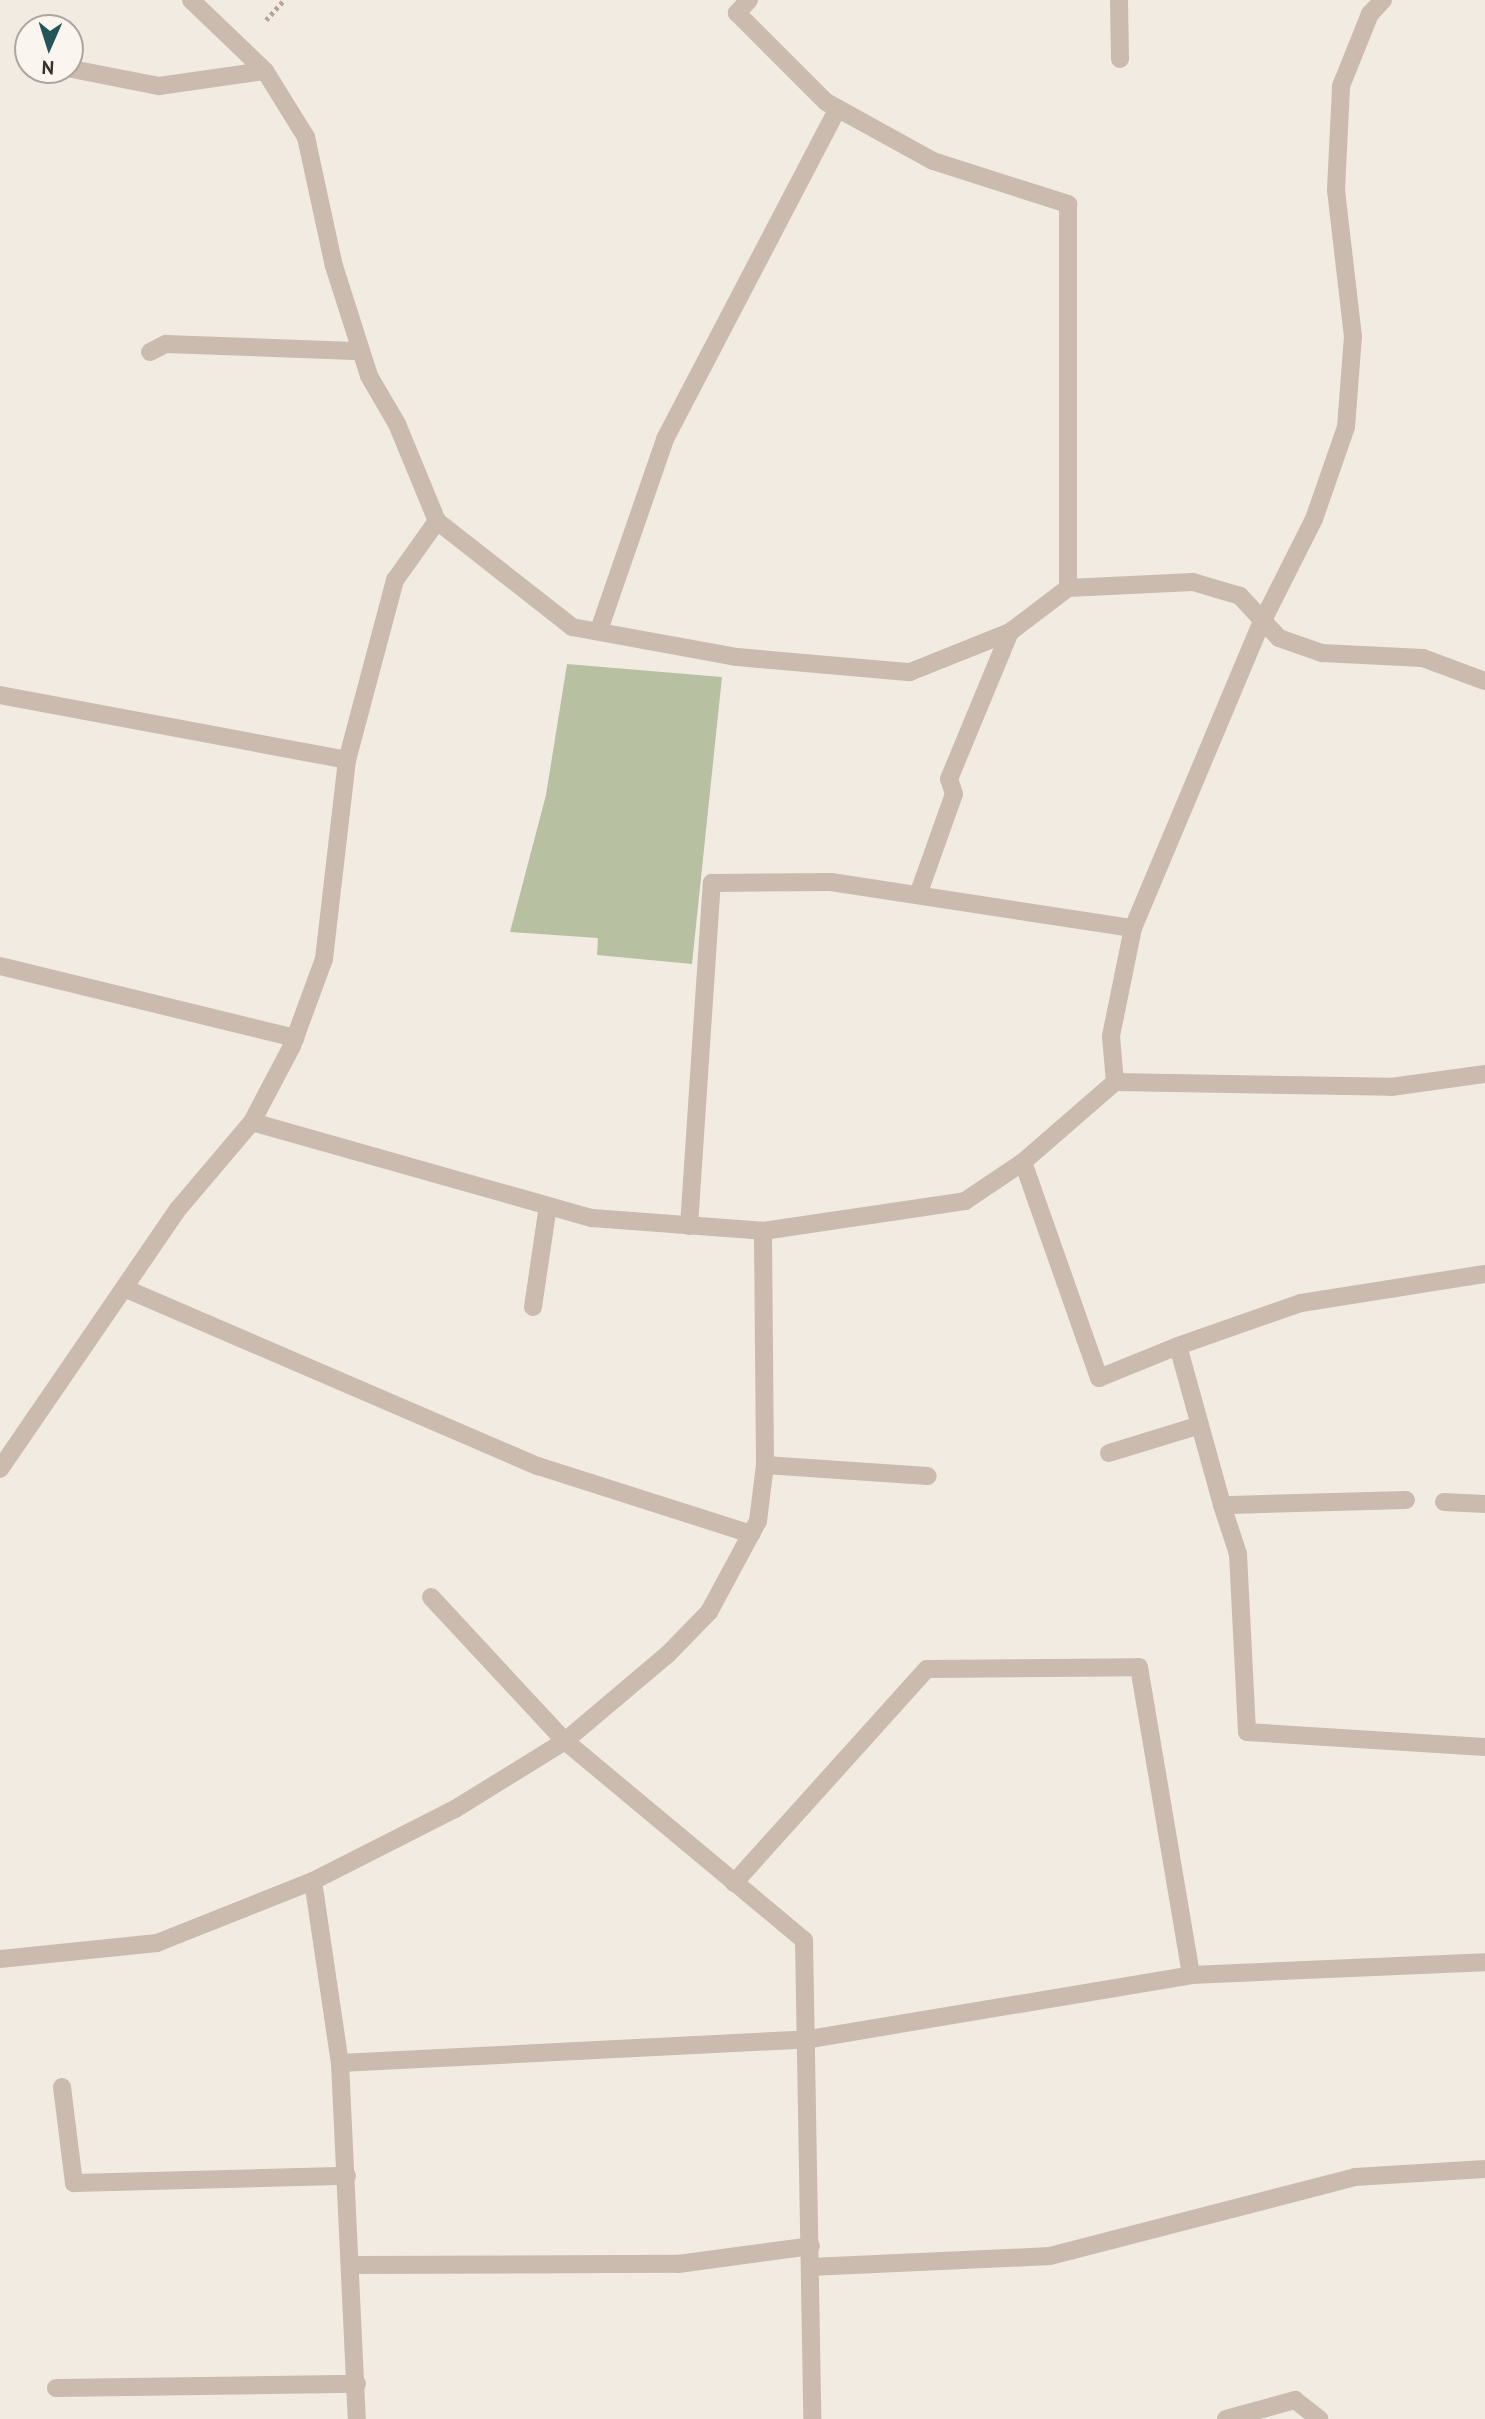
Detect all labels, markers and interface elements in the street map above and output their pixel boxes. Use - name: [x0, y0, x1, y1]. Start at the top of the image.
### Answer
- north arrow: [14, 14, 84, 84]
- text: N: [41, 56, 55, 80]

